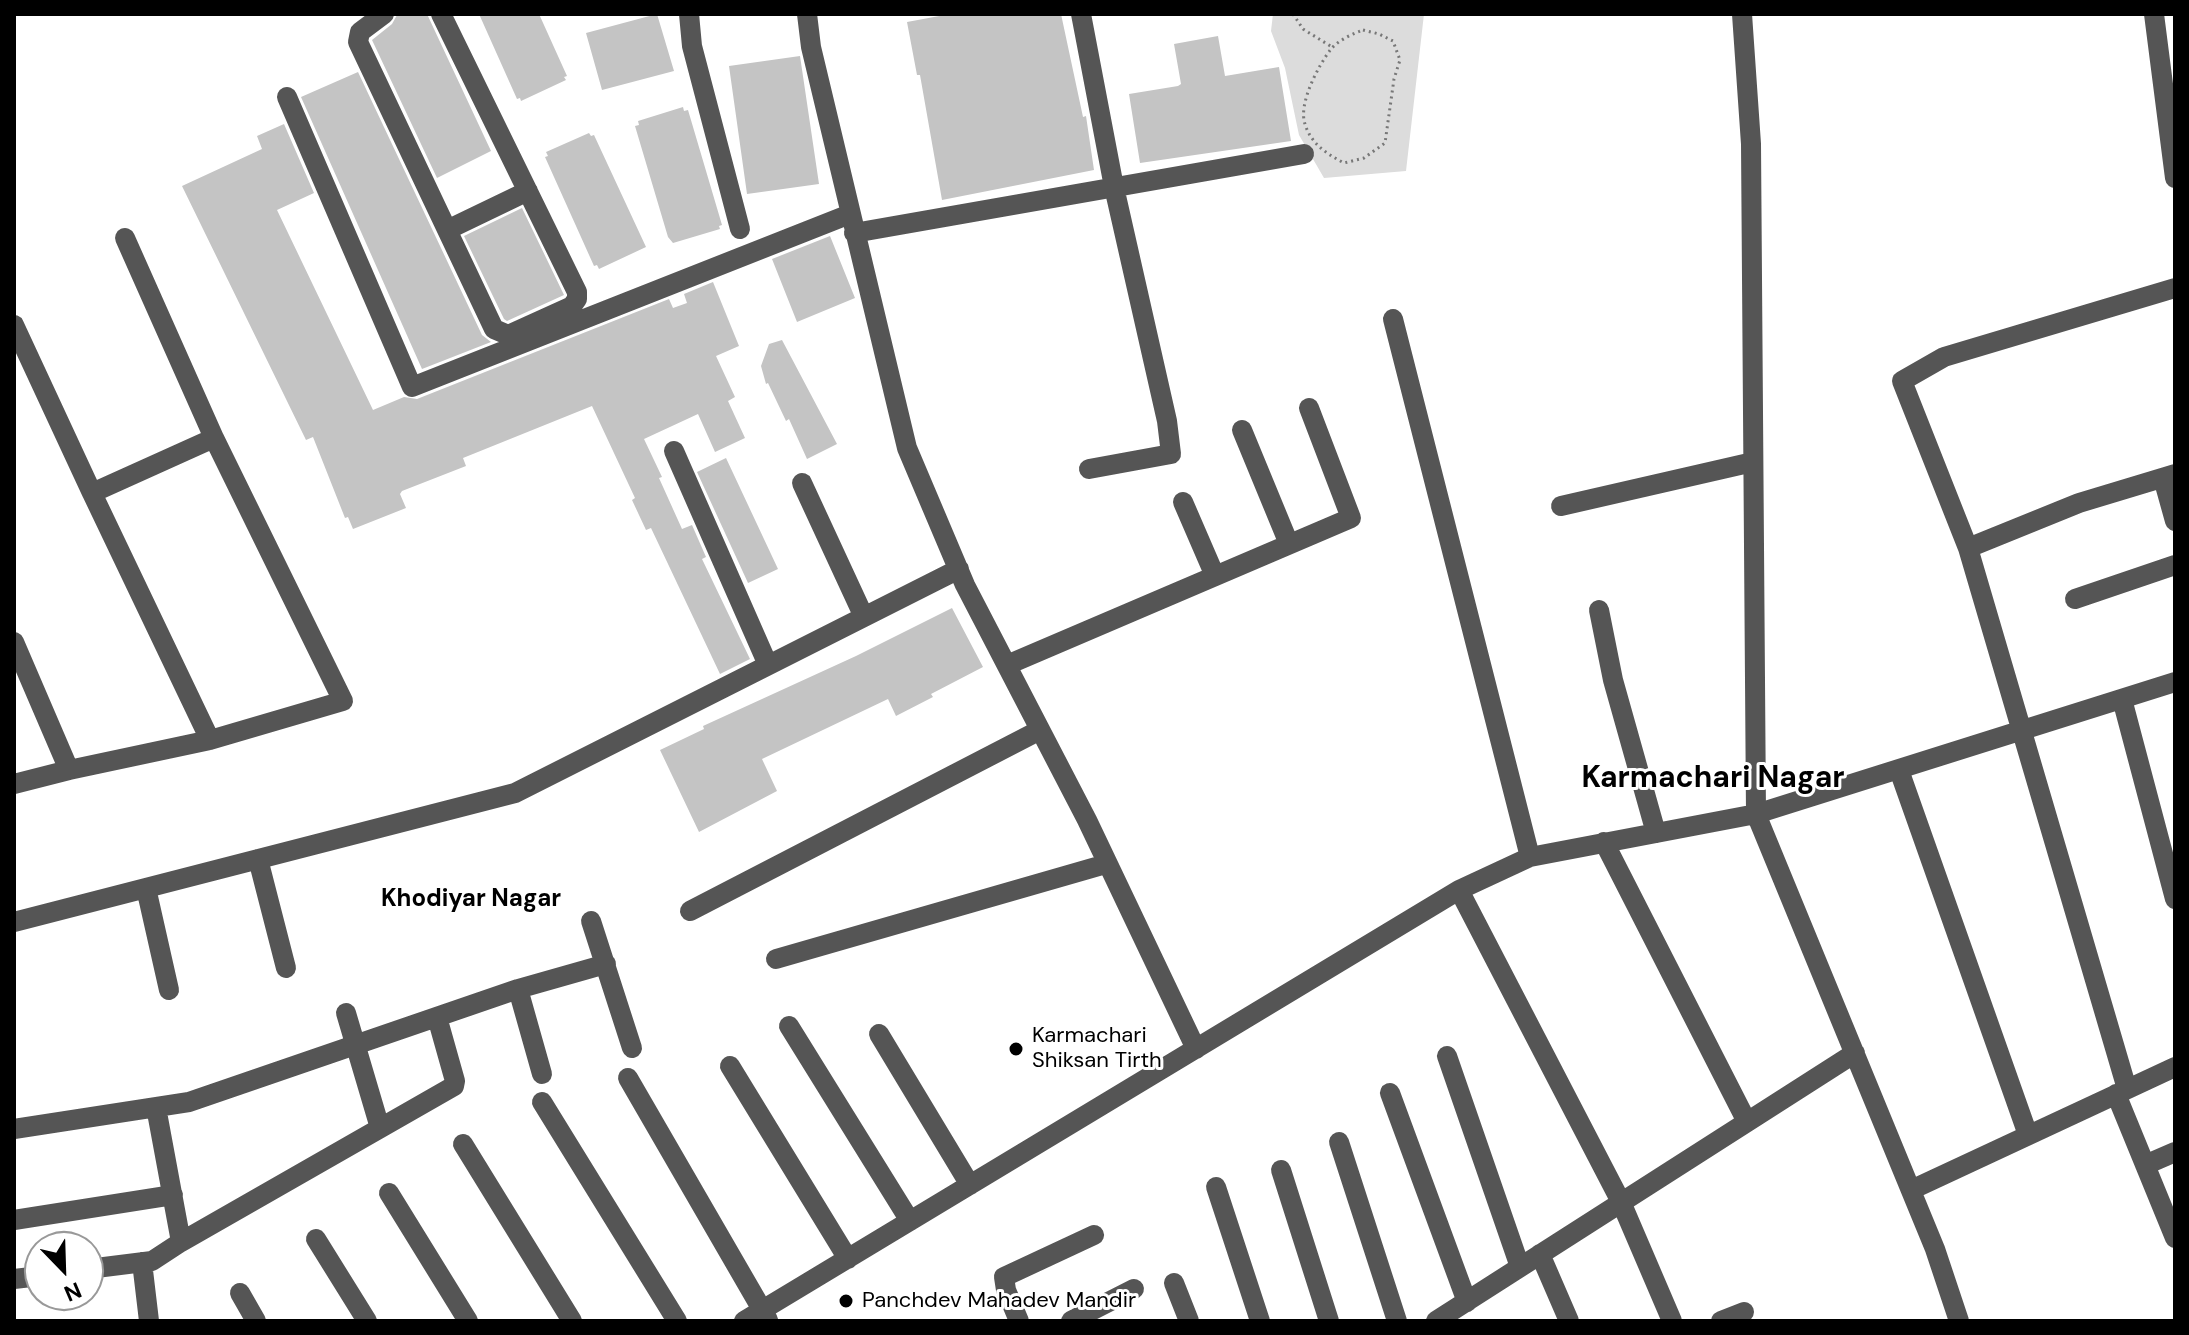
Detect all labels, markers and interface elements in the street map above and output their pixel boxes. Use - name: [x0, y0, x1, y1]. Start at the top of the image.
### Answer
- district label: Karmachari Nagar: [1581, 761, 1845, 797]
- district label: Khodiyar Nagar: [381, 886, 561, 914]
- place label: Karmachari Shiksan Tirth: [1032, 1023, 1162, 1074]
- marker: Karmachari Shiksan Tirth: [1007, 1040, 1025, 1058]
- north arrow: [24, 1231, 104, 1311]
- text: N: [60, 1275, 86, 1308]
- place label: Panchdev Mahadev Mandir: [862, 1288, 1136, 1314]
- marker: Panchdev Mahadev Mandir: [837, 1292, 855, 1310]

